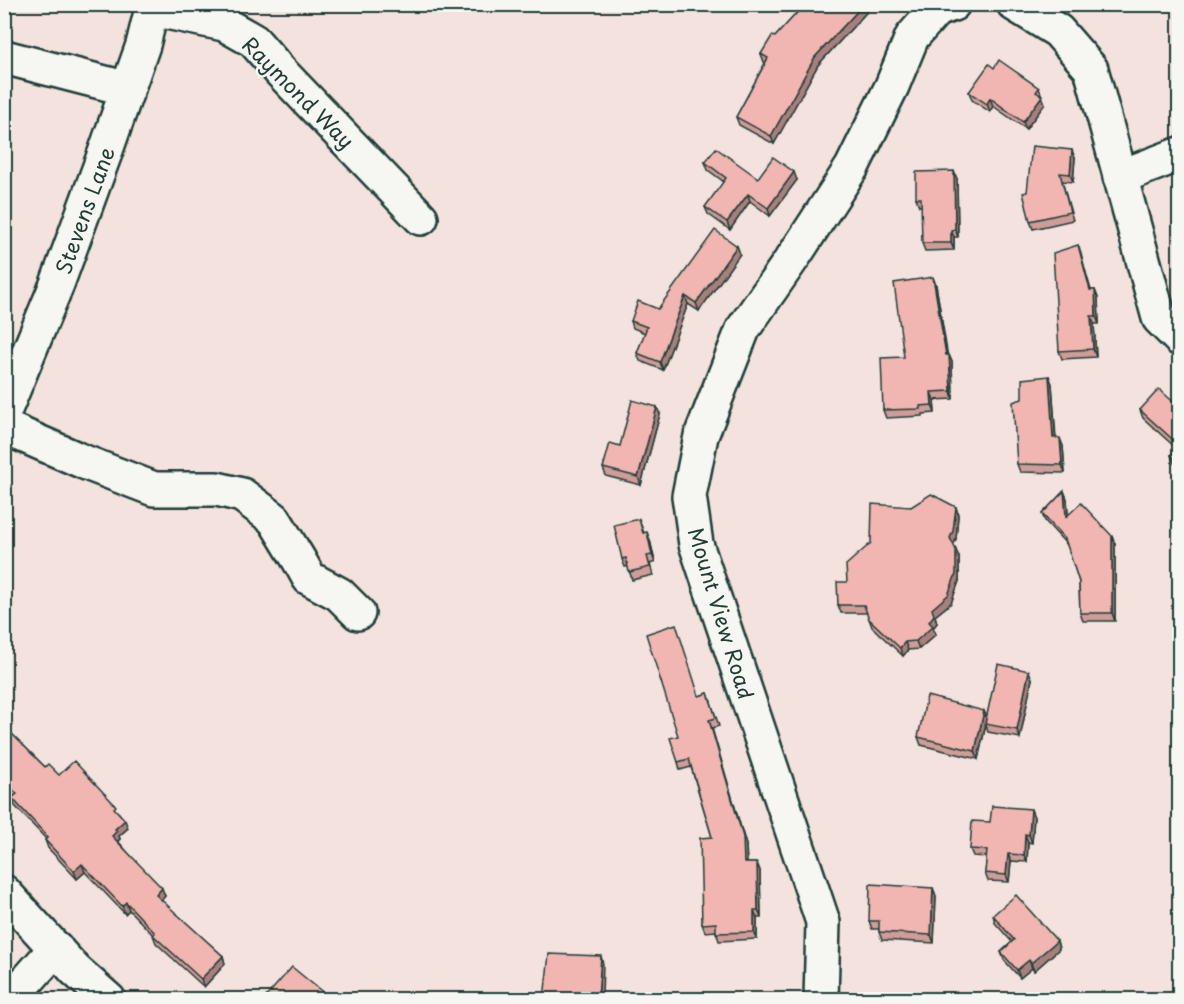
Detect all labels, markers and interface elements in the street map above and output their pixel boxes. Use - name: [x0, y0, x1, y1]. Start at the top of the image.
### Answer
- street label: Raymond Way: [236, 29, 362, 155]
- street label: Stevens Lane: [46, 142, 122, 278]
- street label: Mount View Road: [681, 523, 763, 703]

